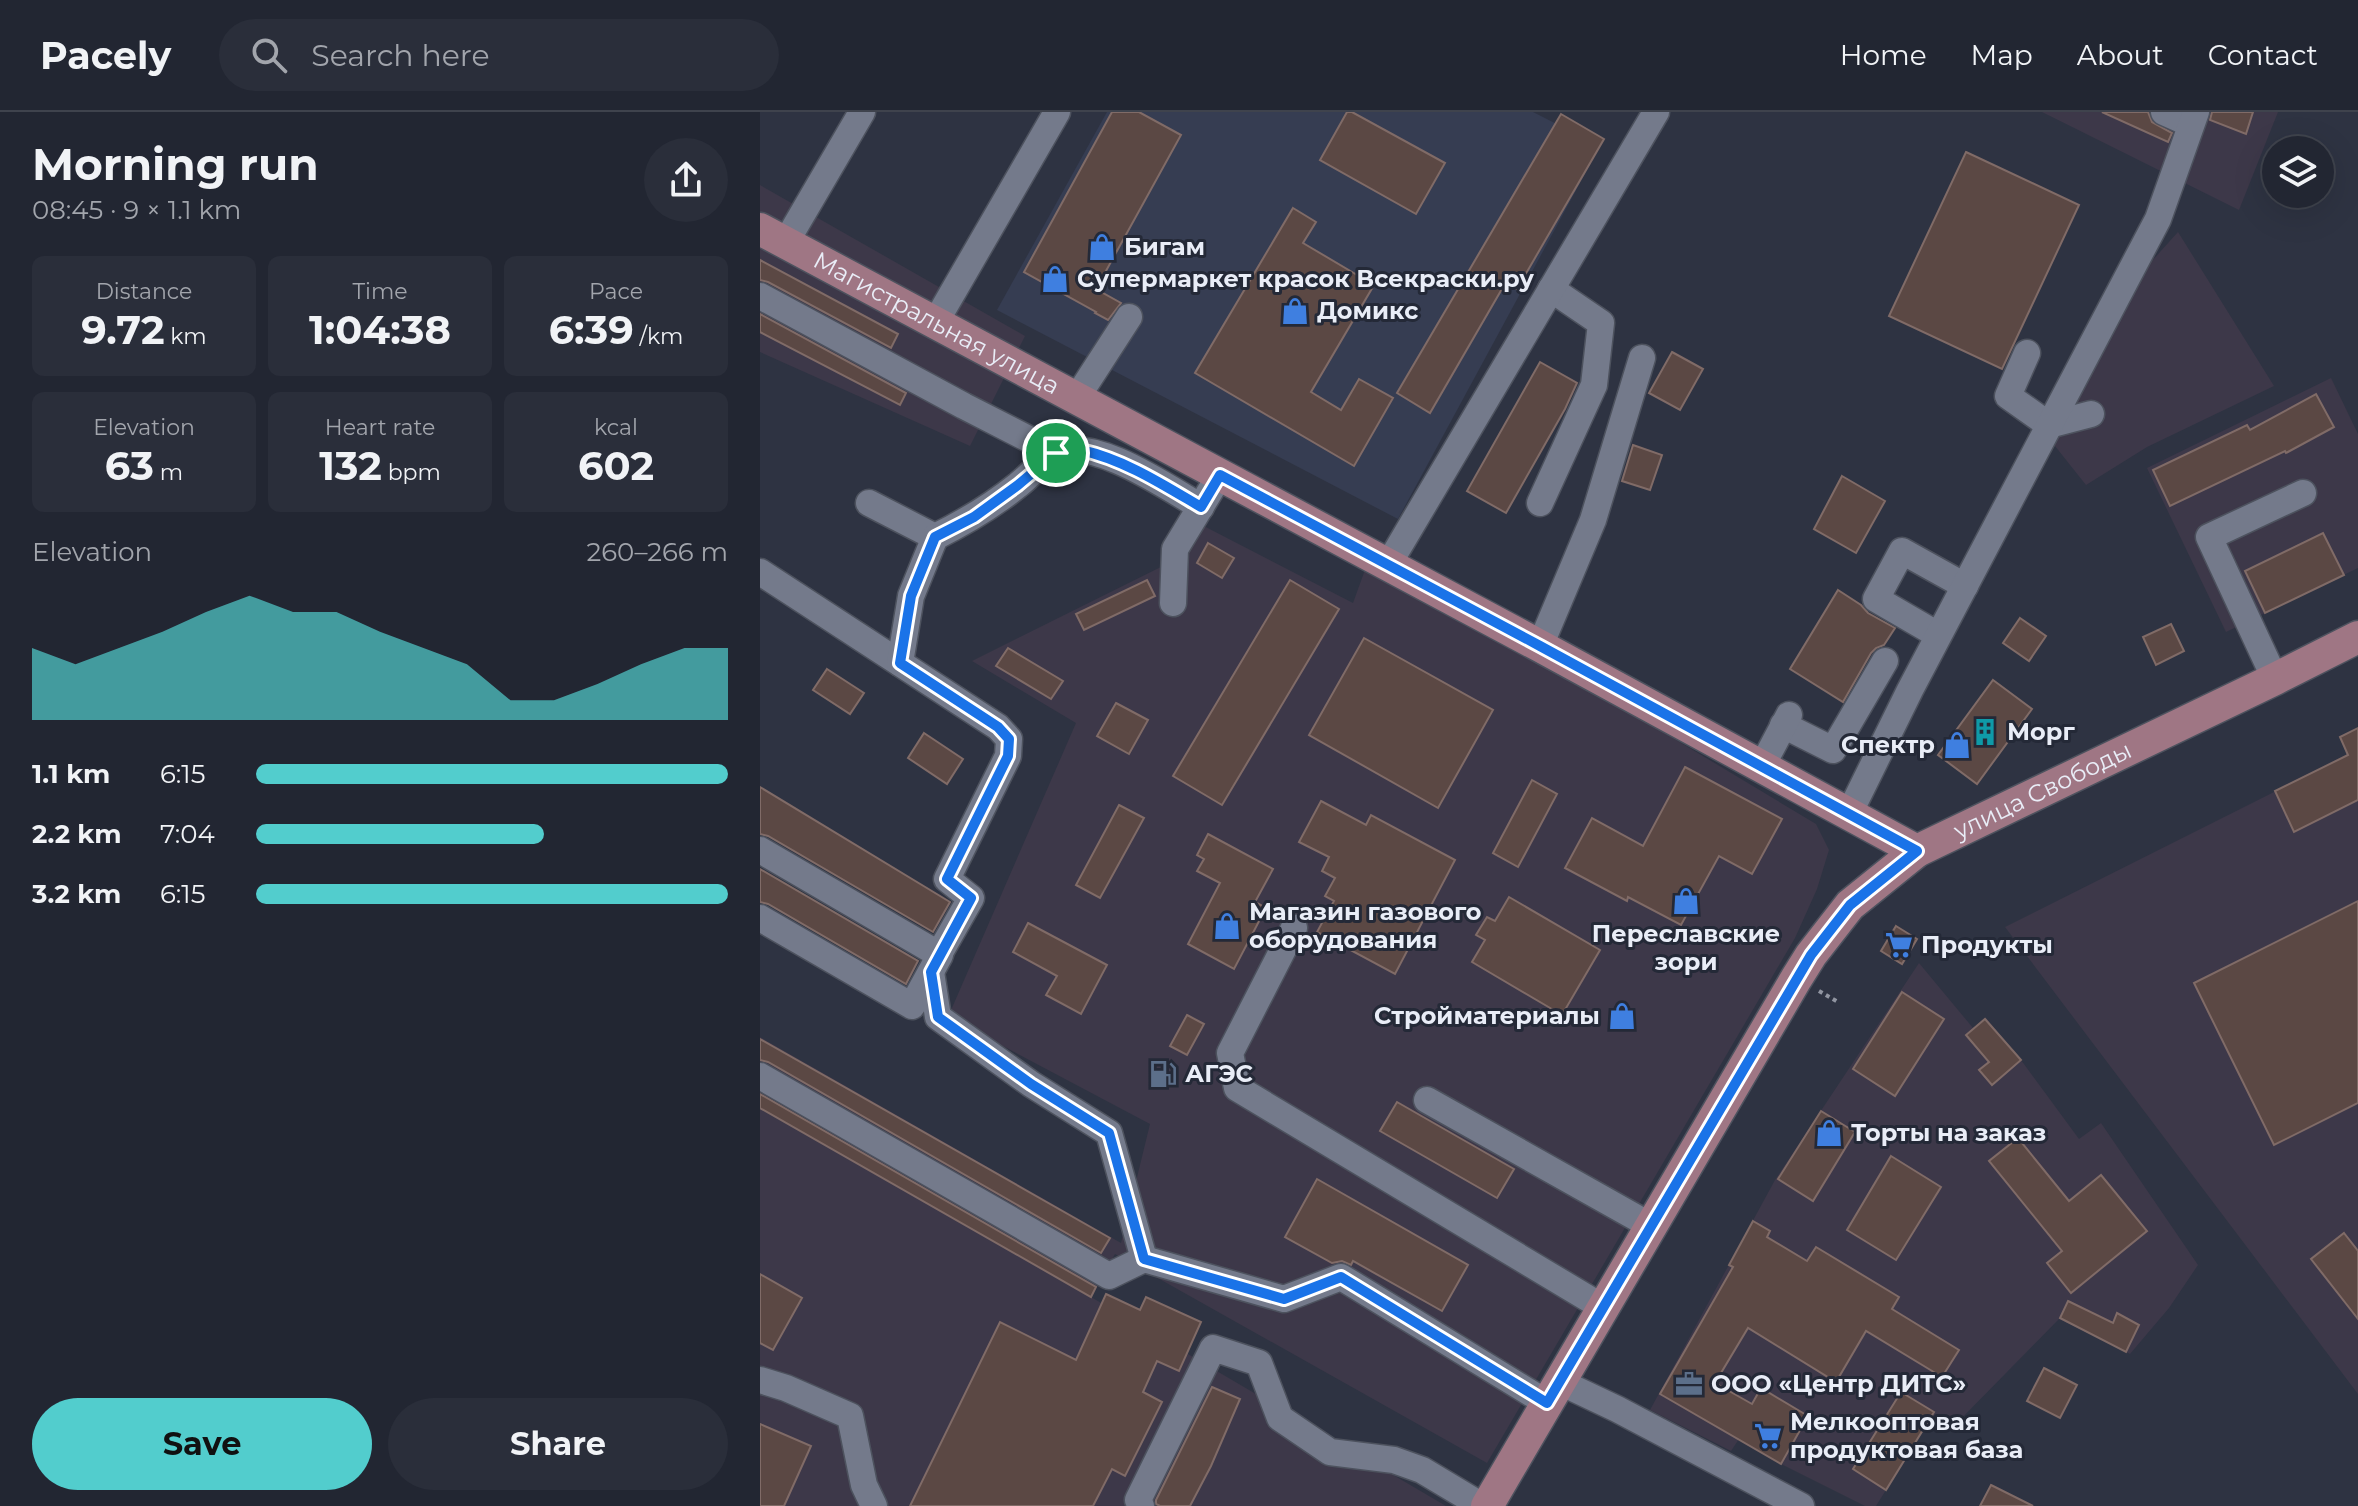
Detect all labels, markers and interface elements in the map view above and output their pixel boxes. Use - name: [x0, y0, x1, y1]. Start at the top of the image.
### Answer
- search box: [219, 19, 779, 91]
- text: Pacely: [40, 32, 171, 79]
- icon: search: [247, 33, 291, 77]
- text: Search here: [311, 37, 490, 74]
- text: Home: [1840, 38, 1927, 72]
- text: Map: [1971, 38, 2033, 72]
- text: About: [2077, 38, 2164, 72]
- text: Contact: [2208, 38, 2318, 72]
- map controls: [2262, 136, 2334, 208]
- button: layers: [2262, 136, 2334, 208]
- text: Morning run: [32, 137, 319, 191]
- button: share: [644, 138, 728, 222]
- text: 08:45 · 9 × 1.1 km: [32, 194, 241, 226]
- shop icon: Бигам: [1087, 232, 1117, 262]
- place label: Бигам: [1124, 232, 1205, 261]
- street label: Магистральная улица: [809, 245, 1065, 400]
- shop icon: Супермаркет красок Всекраски.ру: [1040, 264, 1070, 294]
- place label: Супермаркет красок Всекраски.ру: [1077, 264, 1534, 293]
- text: Distance: [96, 278, 192, 305]
- text: Time: [352, 278, 408, 305]
- text: Pace: [589, 278, 643, 305]
- shop icon: Домикс: [1280, 296, 1310, 326]
- place label: Домикс: [1317, 296, 1418, 325]
- text: 9.72: [81, 305, 165, 354]
- text: 1:04:38: [309, 305, 451, 354]
- text: 6:39: [549, 305, 634, 354]
- text: km: [165, 323, 207, 350]
- text: /km: [634, 323, 683, 350]
- text: Elevation: [93, 414, 195, 441]
- text: Heart rate: [325, 414, 435, 441]
- text: kcal: [594, 414, 638, 441]
- pin: [1022, 419, 1090, 487]
- icon: arrive: [1034, 431, 1078, 475]
- text: 63: [105, 441, 154, 490]
- text: 132: [319, 441, 382, 490]
- text: 602: [578, 441, 654, 490]
- text: m: [154, 459, 183, 486]
- text: bpm: [382, 459, 441, 486]
- text: Elevation: [32, 536, 152, 568]
- text: 260–266 m: [587, 536, 728, 568]
- building icon: Морг: [1970, 717, 2000, 747]
- place label: Морг: [2007, 717, 2075, 746]
- place label: Спектр: [1841, 730, 1935, 759]
- shop icon: Спектр: [1942, 730, 1972, 760]
- street label: улица Свободы: [1948, 735, 2136, 846]
- text: 1.1 km: [32, 758, 110, 790]
- text: 6:15: [160, 758, 205, 790]
- text: 2.2 km: [32, 818, 122, 850]
- text: 7:04: [160, 818, 215, 850]
- text: 3.2 km: [32, 878, 121, 910]
- text: 6:15: [160, 878, 205, 910]
- shop icon: Переславские зори: [1671, 886, 1701, 916]
- place label: Магазин газового оборудования: [1249, 897, 1482, 954]
- shop icon: Магазин газового оборудования: [1212, 911, 1242, 941]
- place label: Переславские зори: [1592, 919, 1780, 976]
- supermarket icon: Продукты: [1884, 930, 1914, 960]
- place label: Продукты: [1921, 930, 2053, 959]
- place label: Стройматериалы: [1374, 1001, 1600, 1030]
- shop icon: Стройматериалы: [1607, 1001, 1637, 1031]
- fuel station icon: АГЭС: [1148, 1059, 1178, 1089]
- place label: АГЭС: [1185, 1059, 1253, 1088]
- shop icon: Торты на заказ: [1814, 1118, 1844, 1148]
- place label: Торты на заказ: [1851, 1118, 2046, 1147]
- office icon: ООО «Центр ДИТС»: [1674, 1369, 1704, 1399]
- place label: ООО «Центр ДИТС»: [1711, 1369, 1966, 1398]
- button: Save: [32, 1398, 372, 1490]
- button: Share: [388, 1398, 728, 1490]
- place label: Мелкооптовая продуктовая база: [1790, 1407, 2023, 1464]
- supermarket icon: Мелкооптовая продуктовая база: [1753, 1421, 1783, 1451]

